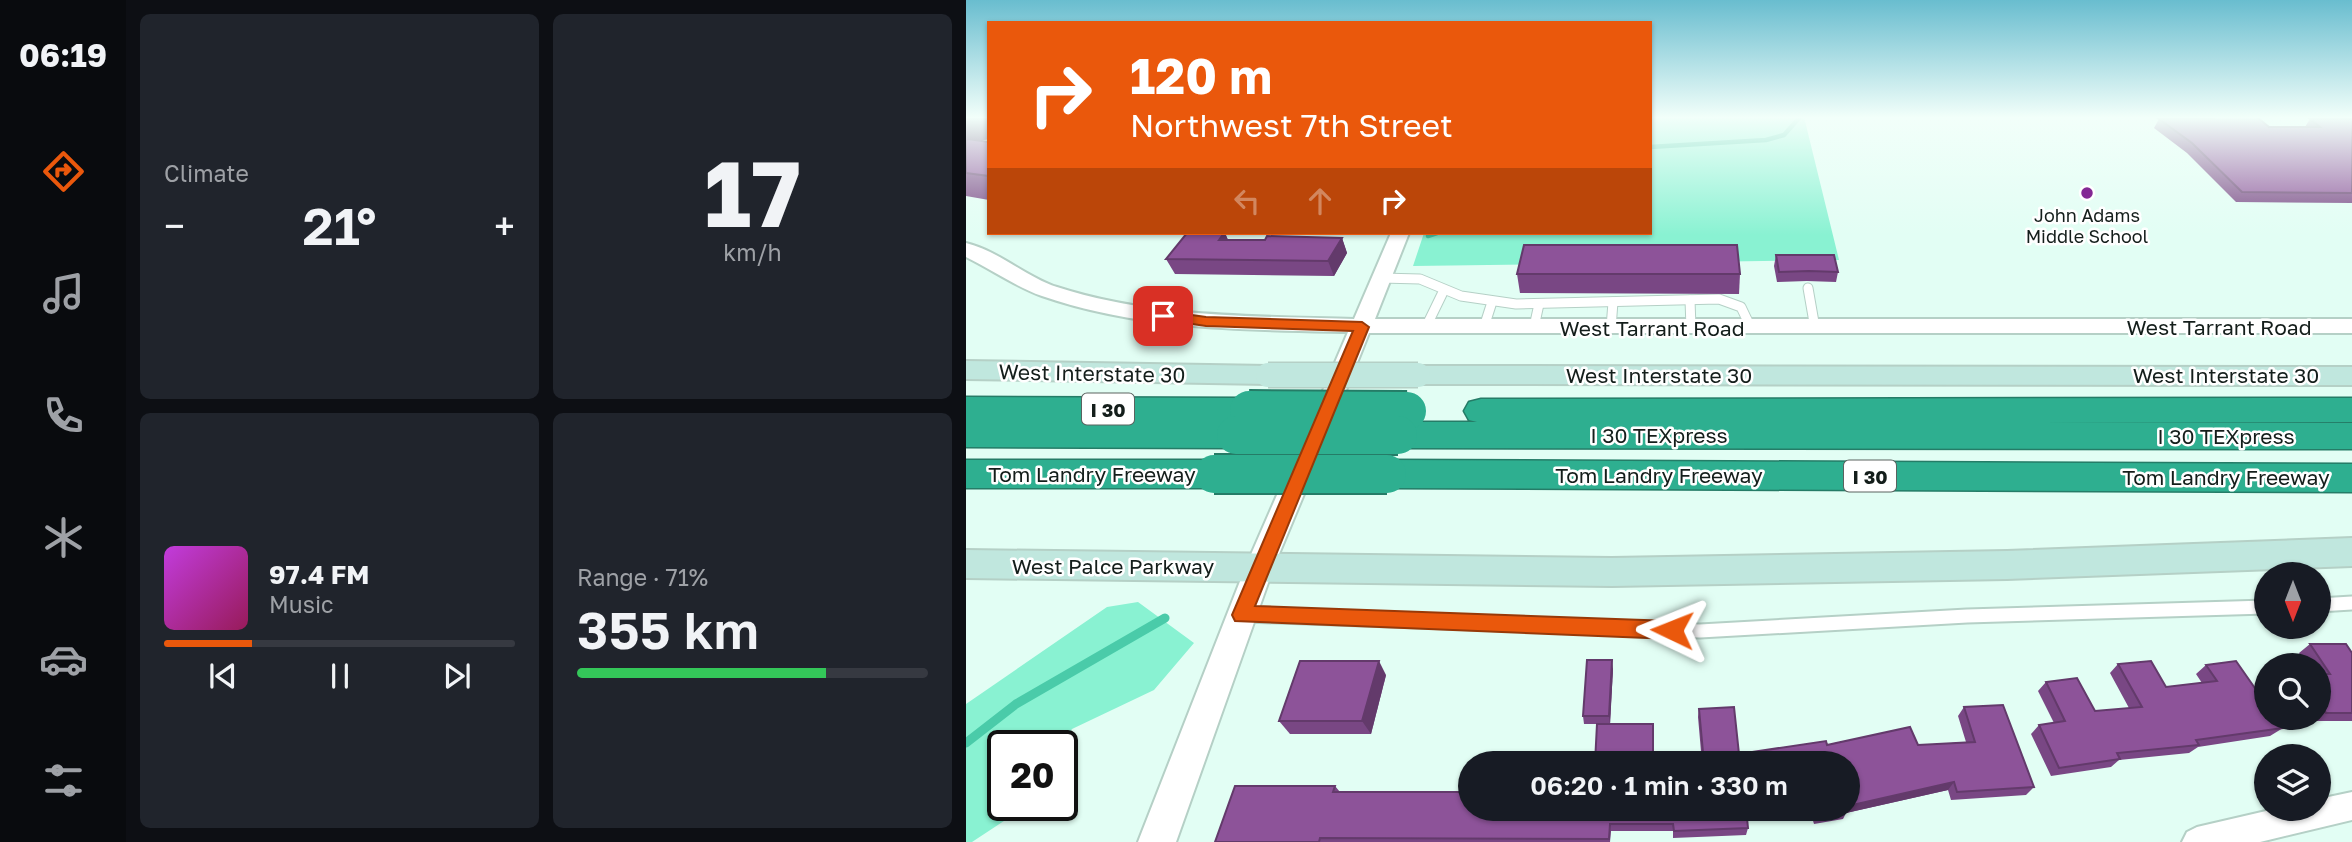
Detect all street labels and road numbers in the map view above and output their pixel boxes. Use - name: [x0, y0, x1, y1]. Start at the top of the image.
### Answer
- street label: West Tarrant Road: [2126, 314, 2312, 340]
- street label: West Tarrant Road: [1559, 315, 1745, 341]
- street label: West Interstate 30: [998, 358, 1186, 388]
- street label: West Interstate 30: [1566, 362, 1752, 388]
- street label: West Interstate 30: [2133, 362, 2319, 388]
- road number: I 30: [1082, 394, 1134, 424]
- street label: I 30 TEXpress: [1590, 422, 1728, 448]
- street label: I 30 TEXpress: [2157, 423, 2295, 449]
- street label: Tom Landry Freeway: [988, 461, 1196, 487]
- road number: I 30: [1844, 461, 1896, 491]
- street label: Tom Landry Freeway: [1555, 462, 1763, 488]
- street label: Tom Landry Freeway: [2122, 464, 2330, 490]
- street label: West Palce Parkway: [1012, 553, 1215, 579]

